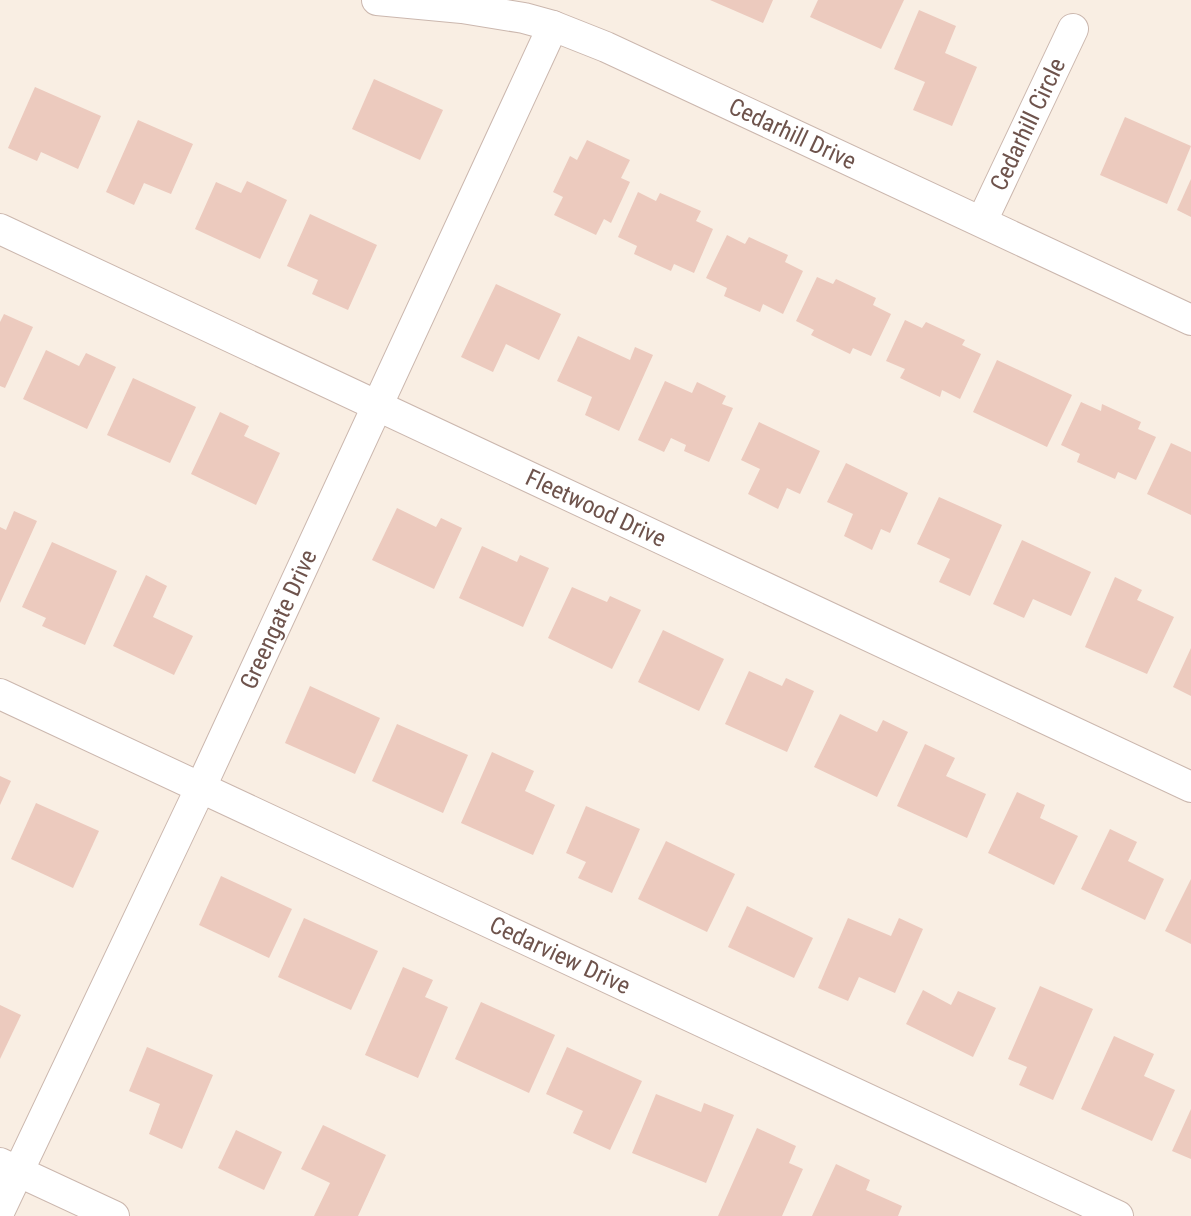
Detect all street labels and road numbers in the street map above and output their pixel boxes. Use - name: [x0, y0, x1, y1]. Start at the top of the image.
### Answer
- street label: Cedarhill Circle: [984, 54, 1071, 195]
- street label: Cedarhill Drive: [724, 92, 861, 176]
- street label: Fleetwood Drive: [521, 463, 670, 553]
- street label: Greengate Drive: [234, 545, 323, 694]
- street label: Cedarview Drive: [485, 911, 635, 1000]

